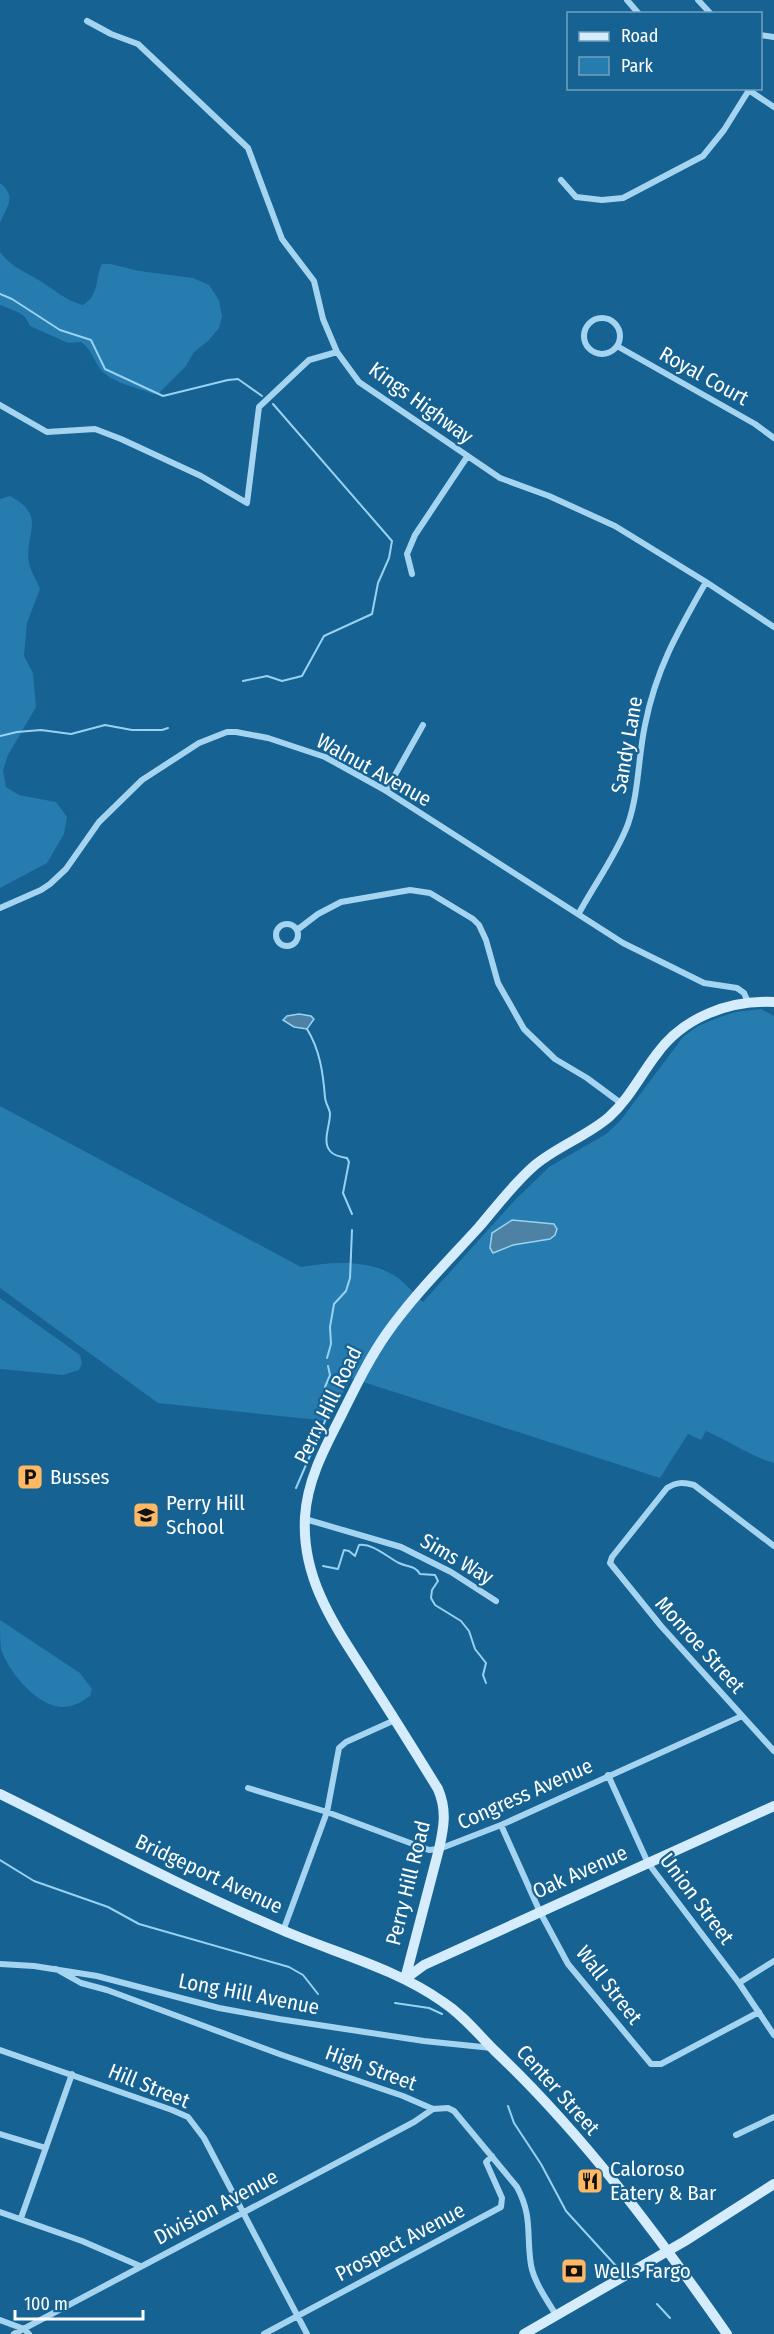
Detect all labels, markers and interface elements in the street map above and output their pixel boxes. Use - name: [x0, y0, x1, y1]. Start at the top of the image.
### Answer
- legend: [567, 12, 762, 90]
- text: Road: [621, 25, 658, 47]
- text: Park: [621, 55, 654, 77]
- street label: Royal Court: [655, 341, 753, 411]
- street label: Kings Highway: [364, 356, 479, 450]
- street label: Sandy Lane: [606, 694, 648, 796]
- street label: Walnut Avenue: [312, 728, 436, 812]
- street label: Perry Hill Road: [288, 1342, 368, 1468]
- parking icon: Busses: [15, 1462, 45, 1492]
- place label: Busses: [50, 1464, 110, 1490]
- place label: Perry Hill School: [166, 1490, 245, 1540]
- school or university icon: Perry Hill School: [131, 1500, 161, 1530]
- street label: Sims Way: [416, 1528, 499, 1591]
- street label: Monroe Street: [650, 1591, 750, 1699]
- street label: Congress Avenue: [453, 1753, 597, 1835]
- street label: Perry Hill Road: [380, 1818, 436, 1948]
- street label: Bridgeport Avenue: [131, 1828, 287, 1920]
- street label: Oak Avenue: [529, 1840, 631, 1904]
- street label: Union Street: [654, 1848, 740, 1950]
- street label: Wall Street: [570, 1940, 648, 2030]
- street label: Long Hill Avenue: [176, 1968, 322, 2020]
- street label: High Street: [322, 2039, 420, 2097]
- street label: Center Street: [511, 2039, 605, 2141]
- street label: Hill Street: [104, 2058, 194, 2114]
- place label: Caloroso Eatery & Bar: [610, 2156, 717, 2206]
- street label: Division Avenue: [150, 2163, 282, 2251]
- restaurant icon: Caloroso Eatery & Bar: [575, 2166, 605, 2196]
- street label: Prospect Avenue: [331, 2197, 469, 2287]
- bank icon: Wells Fargo: [559, 2256, 589, 2286]
- place label: Wells Fargo: [594, 2258, 691, 2284]
- scale bar: [15, 2283, 142, 2321]
- text: 100 m: [24, 2293, 68, 2315]

